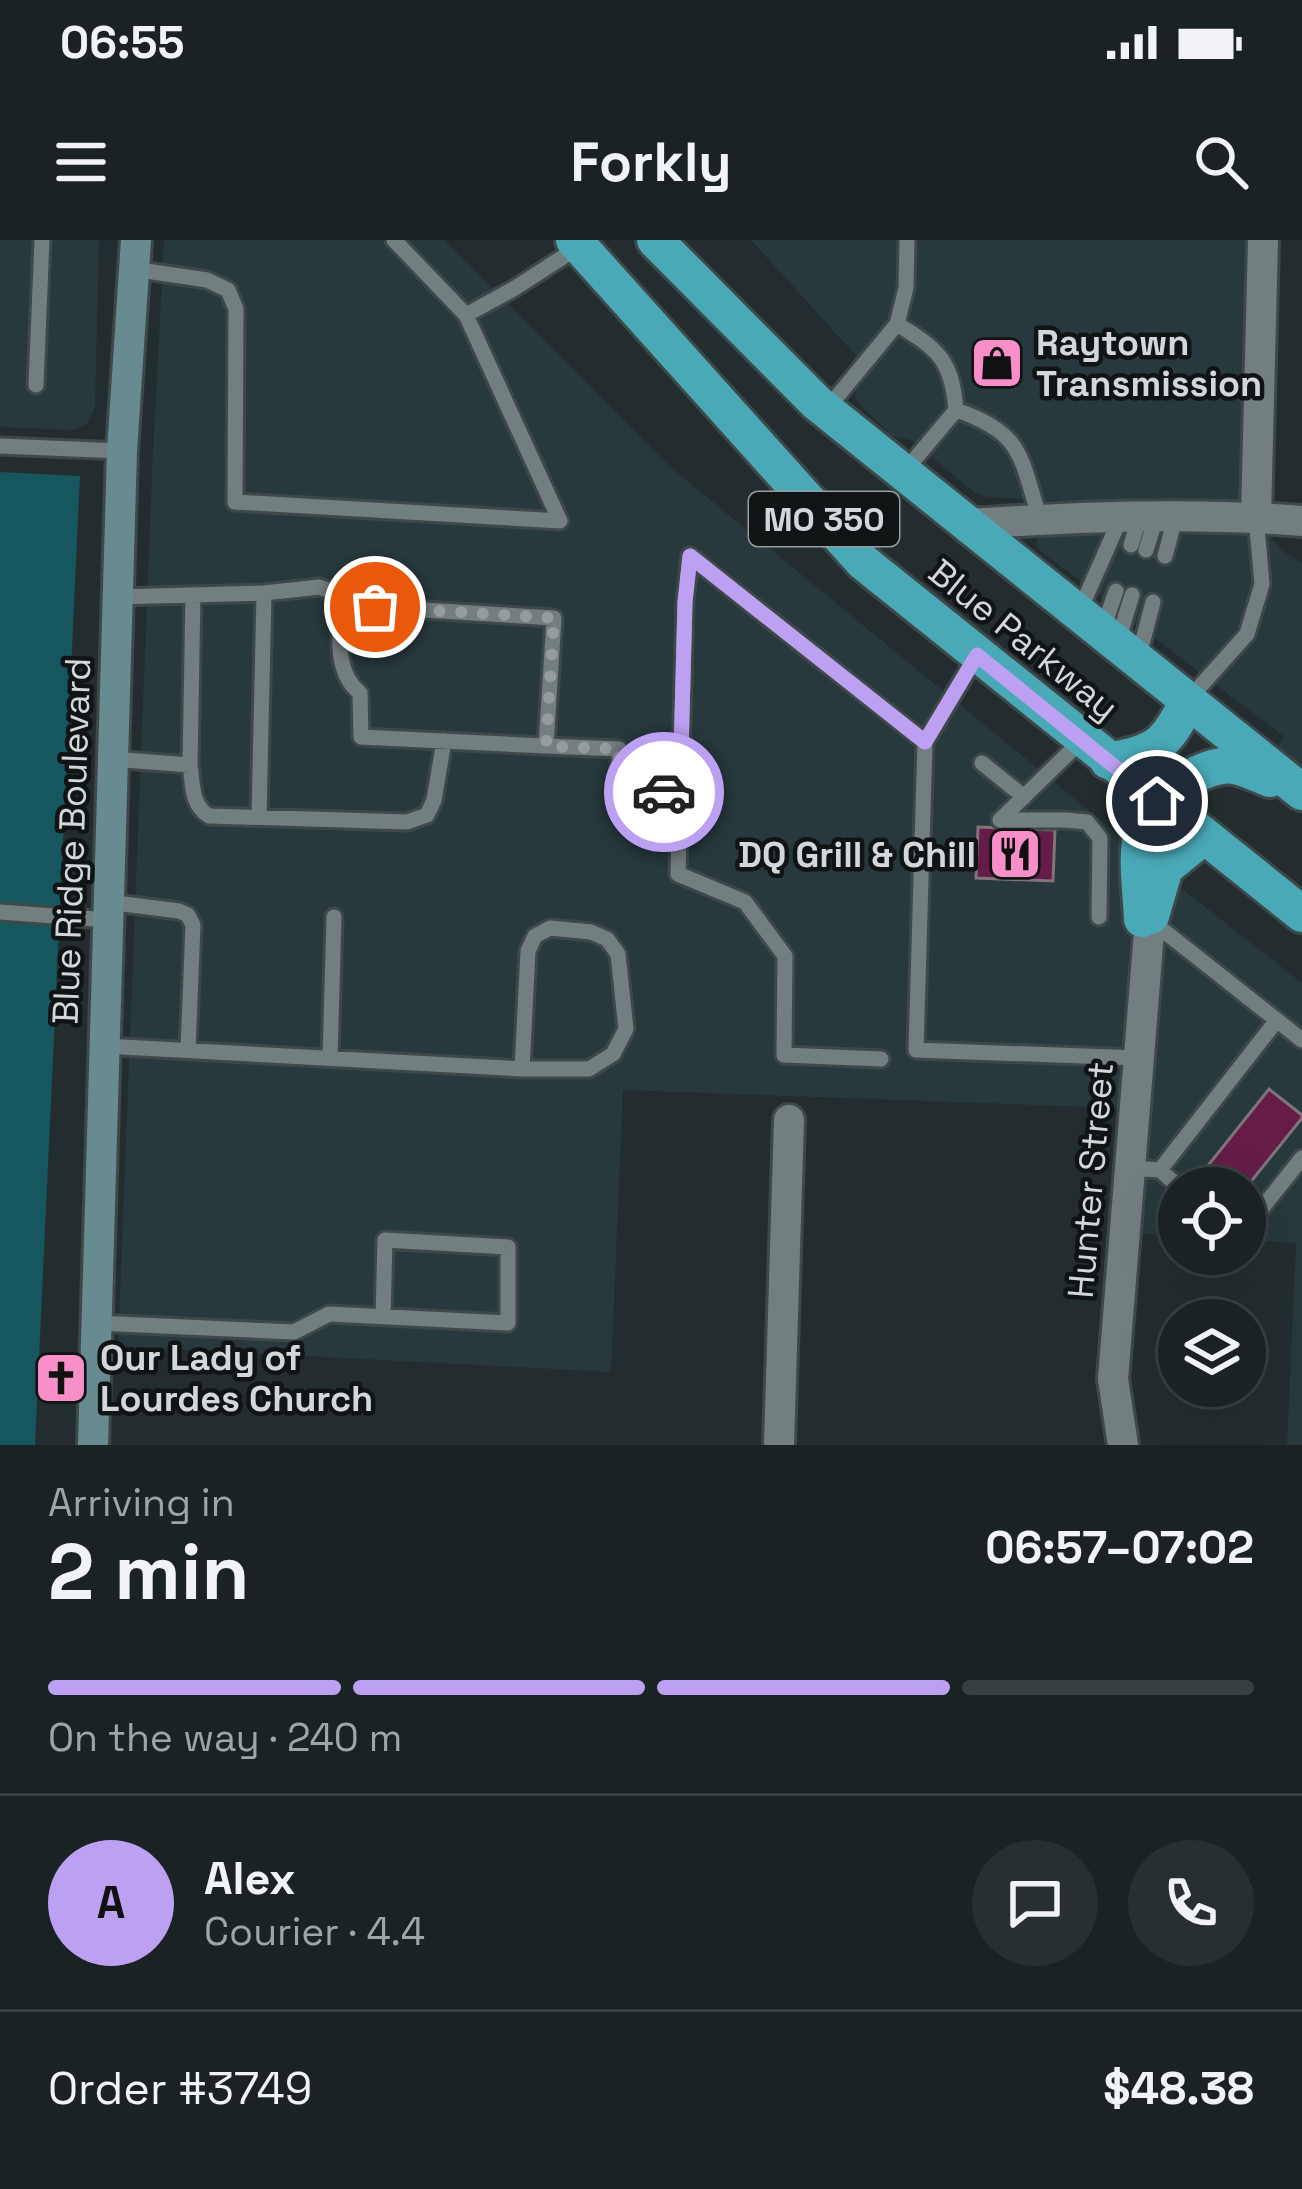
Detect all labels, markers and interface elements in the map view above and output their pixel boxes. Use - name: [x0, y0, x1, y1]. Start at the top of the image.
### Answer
- text: 06:55: [60, 14, 184, 71]
- text: Forkly: [570, 128, 732, 197]
- icon: menu: [48, 129, 114, 195]
- icon: search: [1188, 129, 1254, 195]
- place label: Raytown Transmission: [1036, 320, 1262, 407]
- shop icon: Raytown Transmission: [969, 335, 1025, 391]
- road number: MO 350: [749, 492, 899, 546]
- street label: Blue Parkway: [919, 549, 1128, 730]
- pin: [324, 556, 426, 658]
- icon: bag: [342, 574, 408, 640]
- street label: Blue Ridge Boulevard: [43, 657, 101, 1025]
- courier: [604, 732, 724, 852]
- pin: [1106, 750, 1208, 852]
- icon: car: [631, 759, 697, 825]
- icon: home: [1124, 768, 1190, 834]
- restaurant icon: DQ Grill & Chill: [987, 826, 1043, 882]
- place label: DQ Grill & Chill: [738, 832, 976, 878]
- street label: Hunter Street: [1058, 1060, 1124, 1300]
- map controls: [1158, 1167, 1266, 1407]
- button: locate: [1158, 1167, 1266, 1275]
- button: layers: [1158, 1299, 1266, 1407]
- place label: Our Lady of Lourdes Church: [100, 1335, 373, 1422]
- church icon: Our Lady of Lourdes Church: [33, 1350, 89, 1406]
- text: Arriving in: [48, 1478, 235, 1527]
- text: 06:57–07:02: [985, 1519, 1254, 1576]
- text: 2 min: [48, 1522, 250, 1622]
- text: On the way · 240 m: [48, 1713, 402, 1762]
- button: chat: [972, 1840, 1098, 1966]
- button: phone: [1128, 1840, 1254, 1966]
- text: Alex: [204, 1850, 296, 1907]
- text: A: [97, 1874, 125, 1931]
- text: Courier · 4.4: [204, 1907, 425, 1956]
- text: Order #3749: [48, 2060, 312, 2117]
- text: $48.38: [1103, 2060, 1254, 2117]

